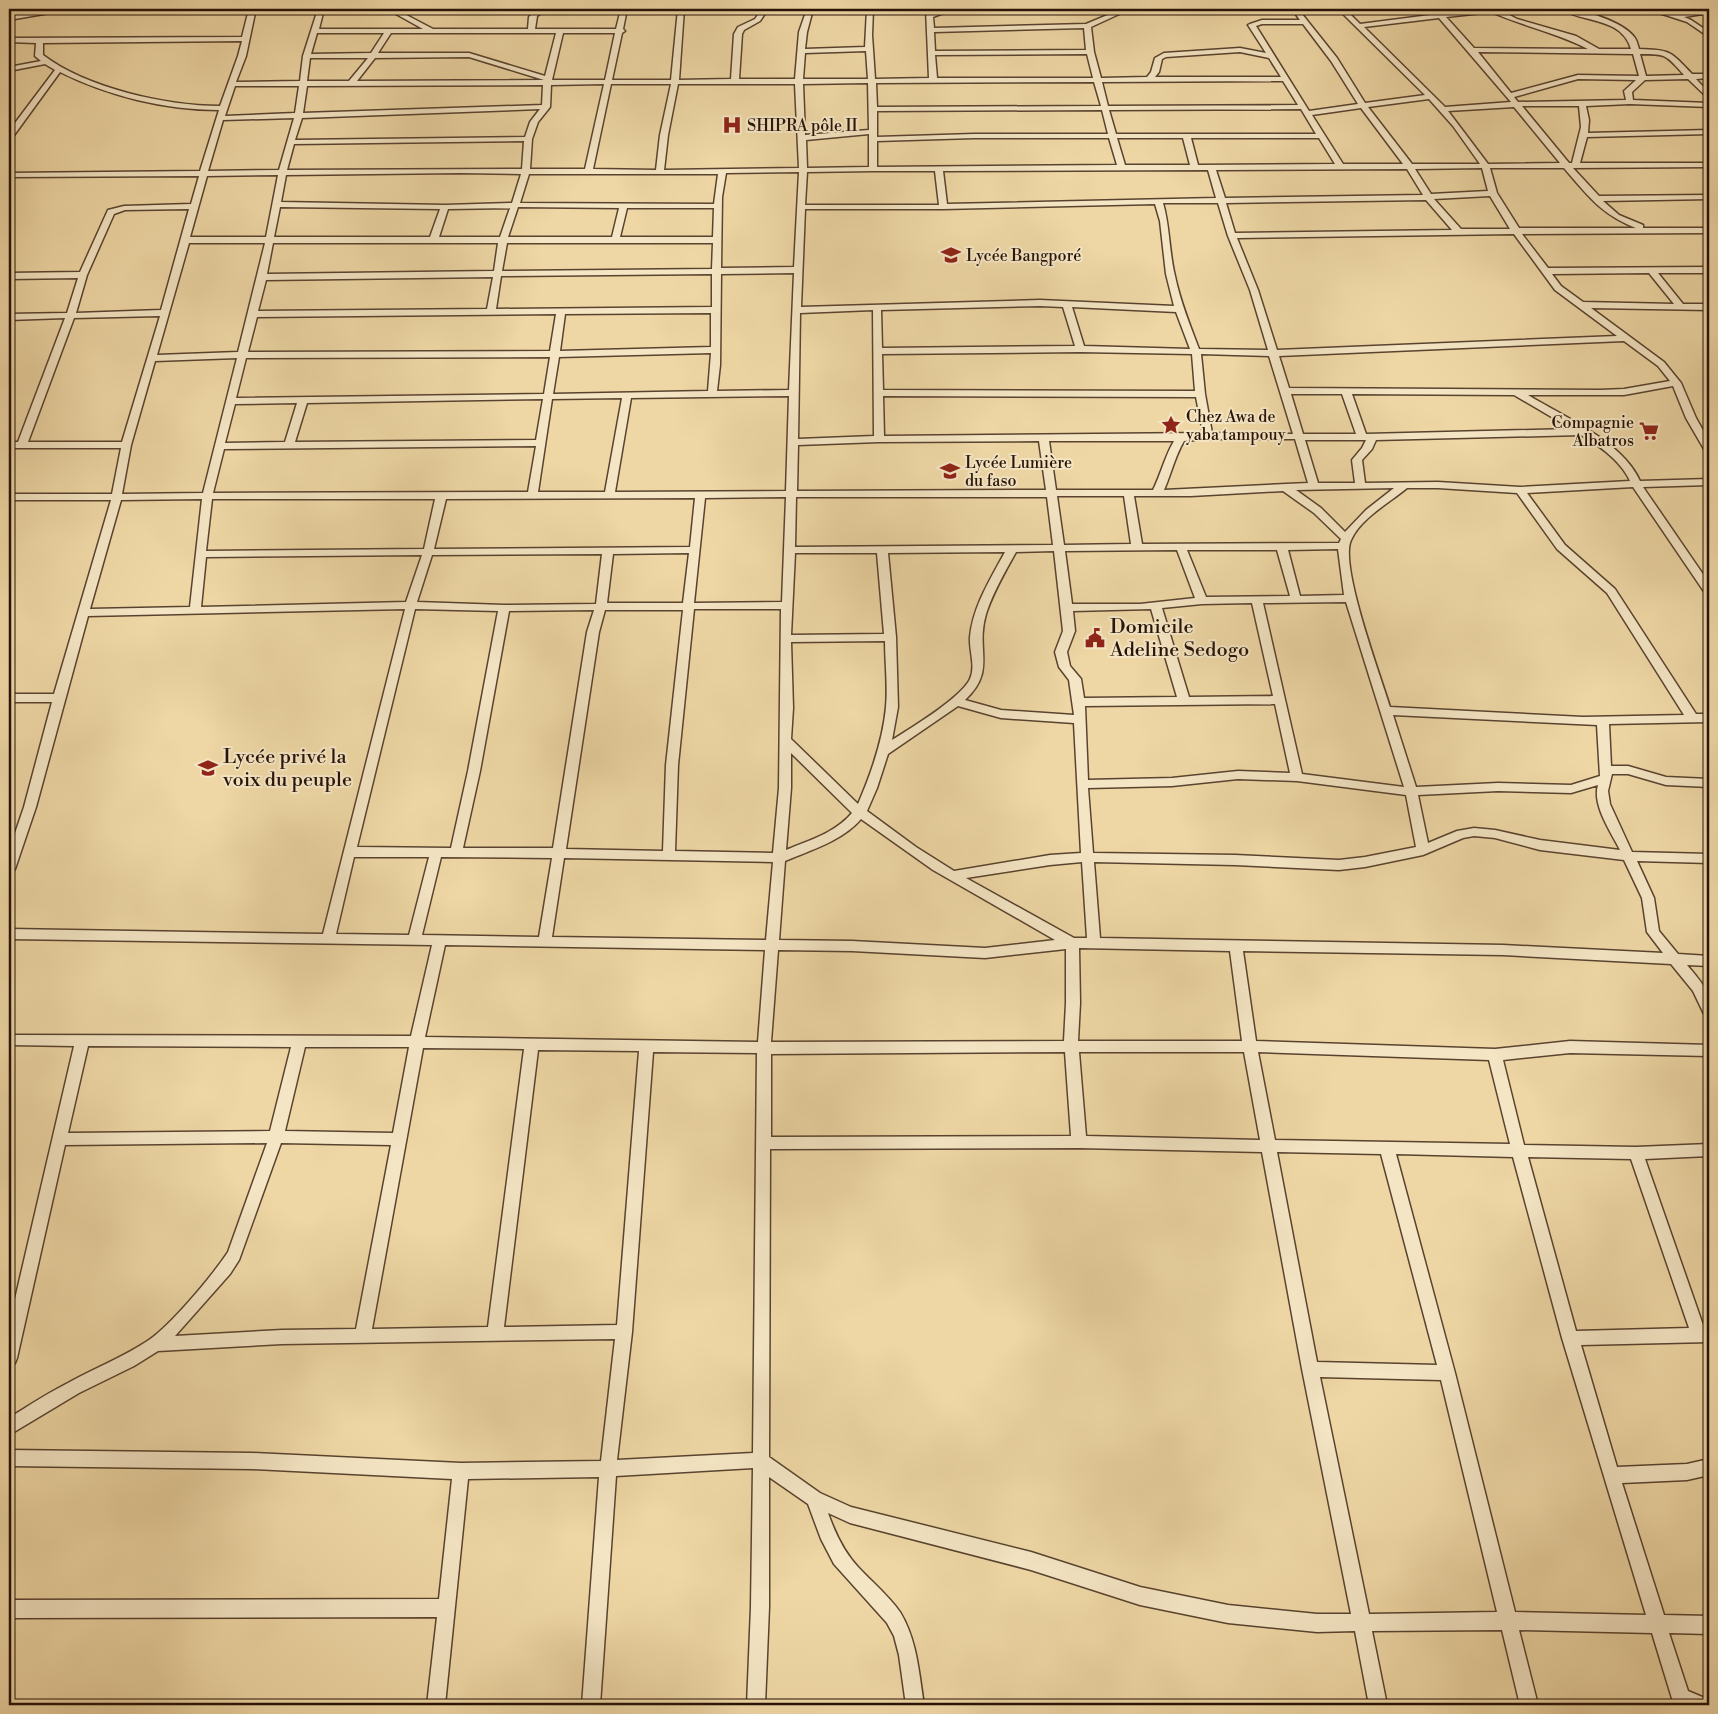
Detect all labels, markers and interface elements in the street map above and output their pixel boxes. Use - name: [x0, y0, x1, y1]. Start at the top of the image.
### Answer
- hospital icon: SHIPRA pôle II: [721, 114, 743, 136]
- place label: SHIPRA pôle II: [747, 116, 858, 136]
- school or university icon: Lycée Bangporé: [940, 244, 962, 266]
- place label: Lycée Bangporé: [966, 246, 1081, 266]
- place label: Chez Awa de yaba tampouy: [1185, 407, 1286, 445]
- place label: Compagnie Albatros: [1552, 413, 1634, 451]
- place icon: Chez Awa de yaba tampouy: [1160, 414, 1182, 436]
- supermarket icon: Compagnie Albatros: [1638, 420, 1660, 442]
- place label: Lycée Lumière du faso: [965, 453, 1072, 491]
- school or university icon: Lycée Lumière du faso: [939, 460, 961, 482]
- place label: Domicile Adeline Sedogo: [1109, 615, 1249, 663]
- public building icon: Domicile Adeline Sedogo: [1084, 627, 1106, 649]
- place label: Lycée privé la voix du peuple: [222, 745, 352, 793]
- school or university icon: Lycée privé la voix du peuple: [197, 757, 219, 779]

